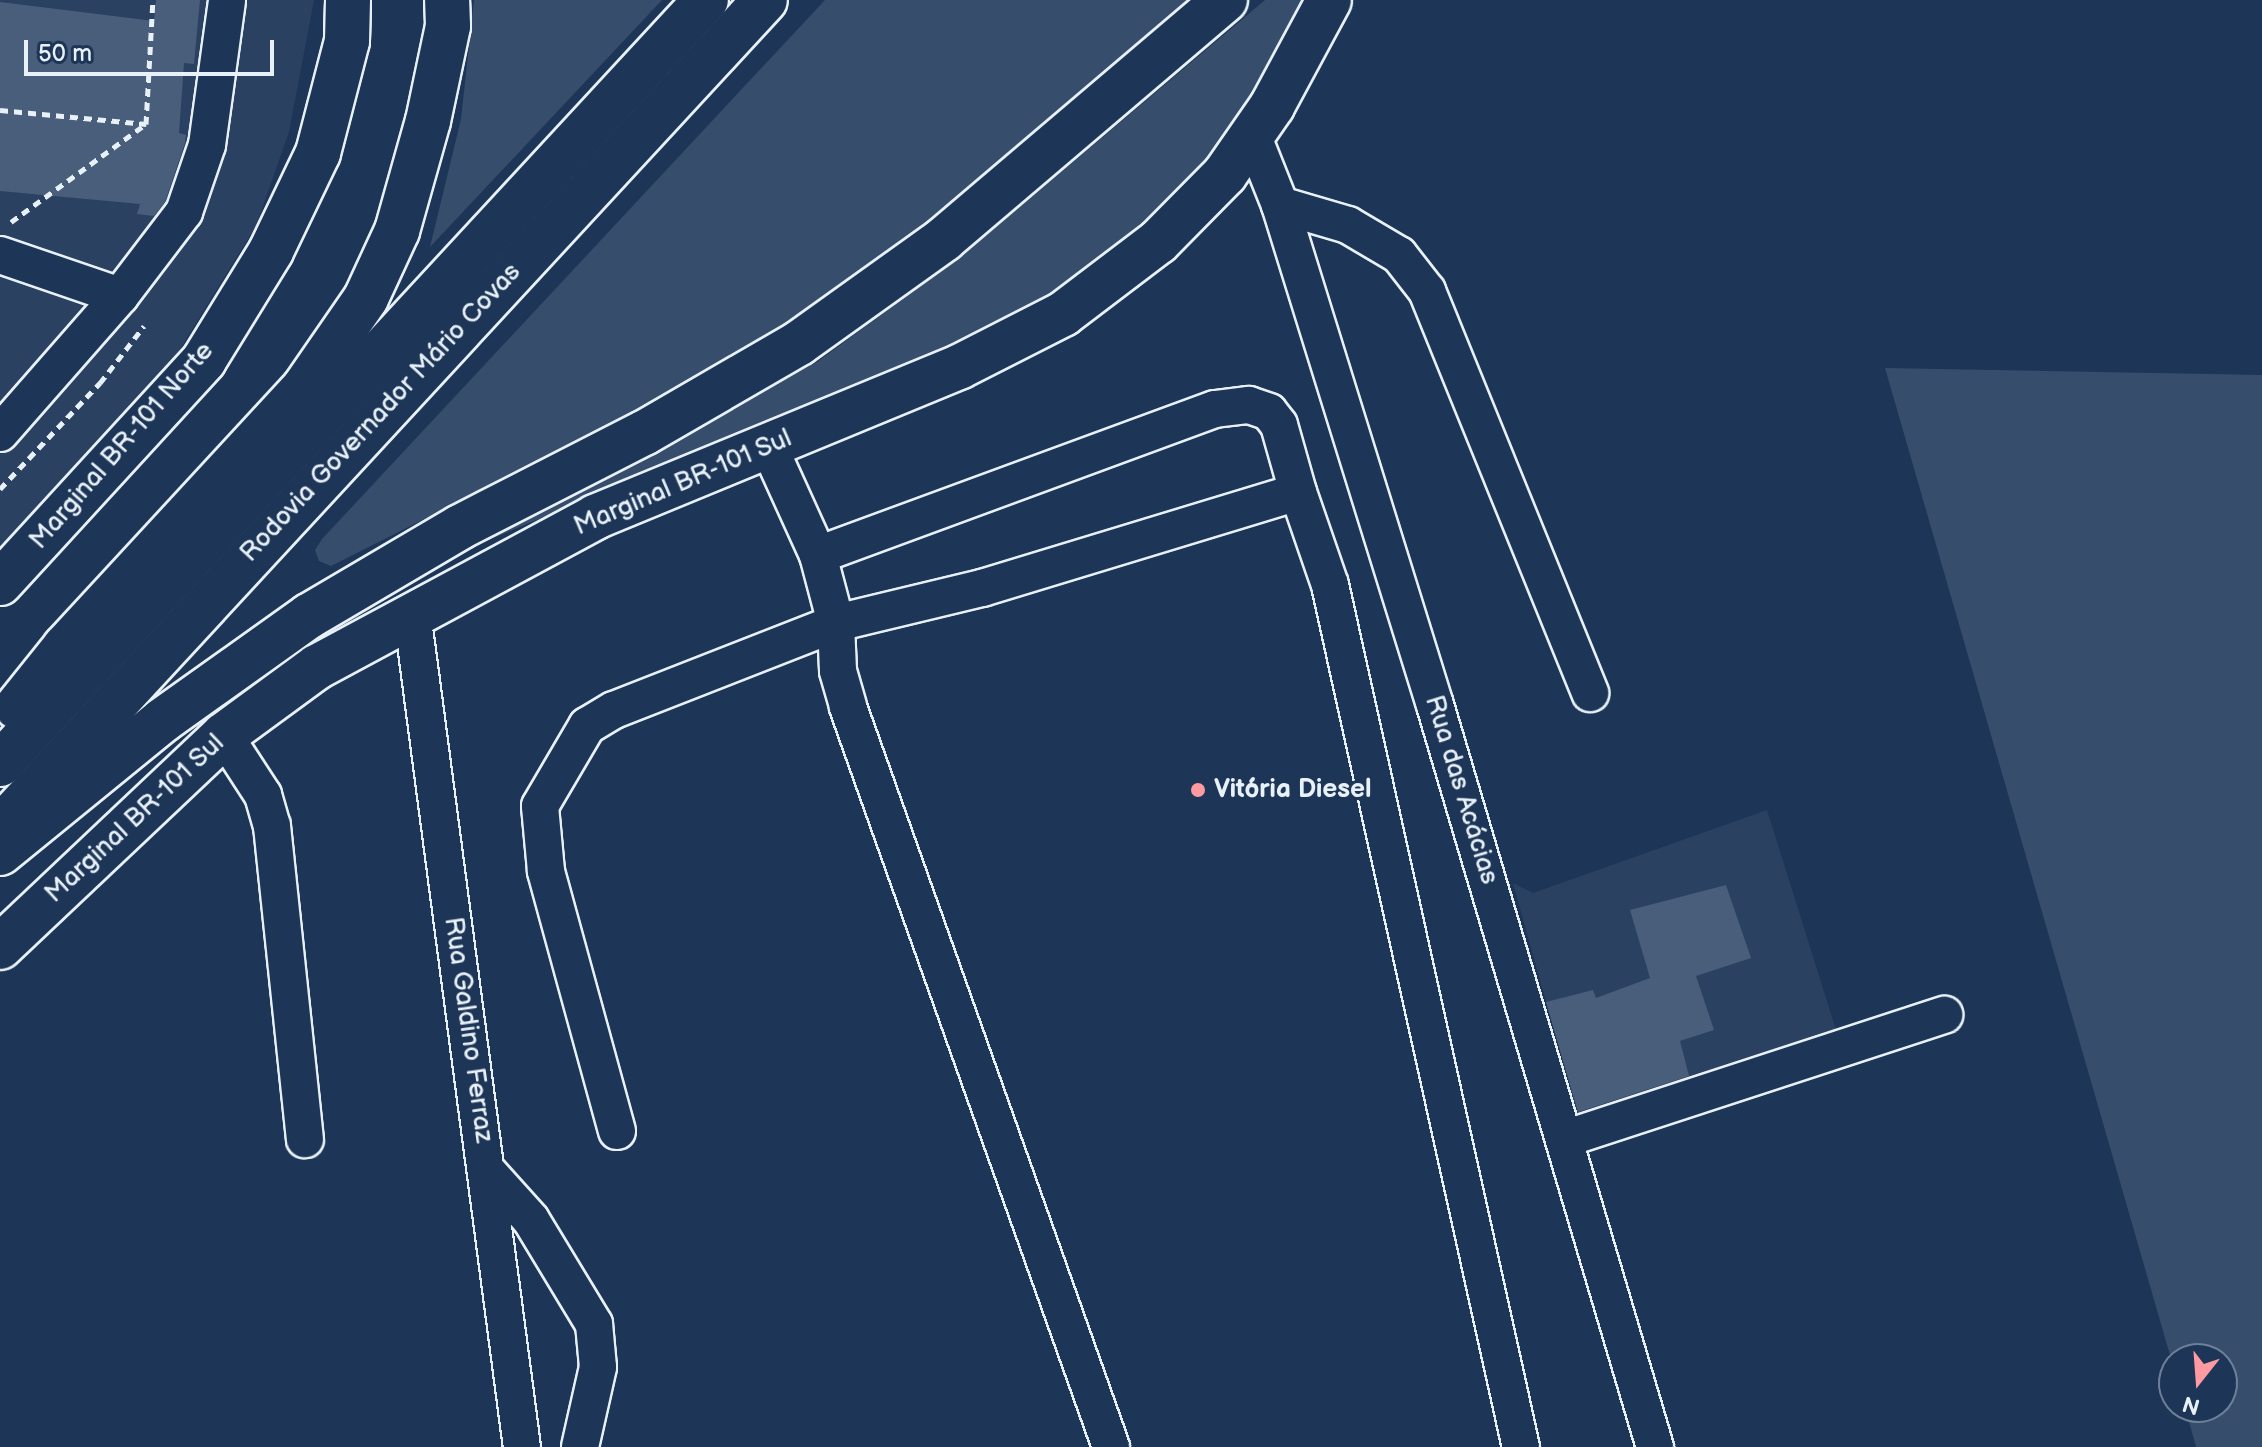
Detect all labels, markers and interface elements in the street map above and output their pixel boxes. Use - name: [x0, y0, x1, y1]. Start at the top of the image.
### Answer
- scale bar: [28, 24, 278, 74]
- text: 50 m: [38, 39, 92, 68]
- street label: Rodovia Governador Mário Covas: [234, 257, 528, 569]
- street label: Marginal BR-101 Norte: [24, 336, 220, 556]
- street label: Marginal BR-101 Sul: [569, 423, 797, 543]
- street label: Rua das Acácias: [1417, 692, 1505, 888]
- street label: Marginal BR-101 Sul: [39, 728, 231, 910]
- place label: Vitória Diesel: [1214, 774, 1372, 806]
- marker: Vitória Diesel: [1189, 781, 1207, 799]
- street label: Rua Galdino Ferraz: [437, 915, 499, 1145]
- north arrow: [2158, 1343, 2238, 1423]
- text: N: [2180, 1389, 2203, 1420]

